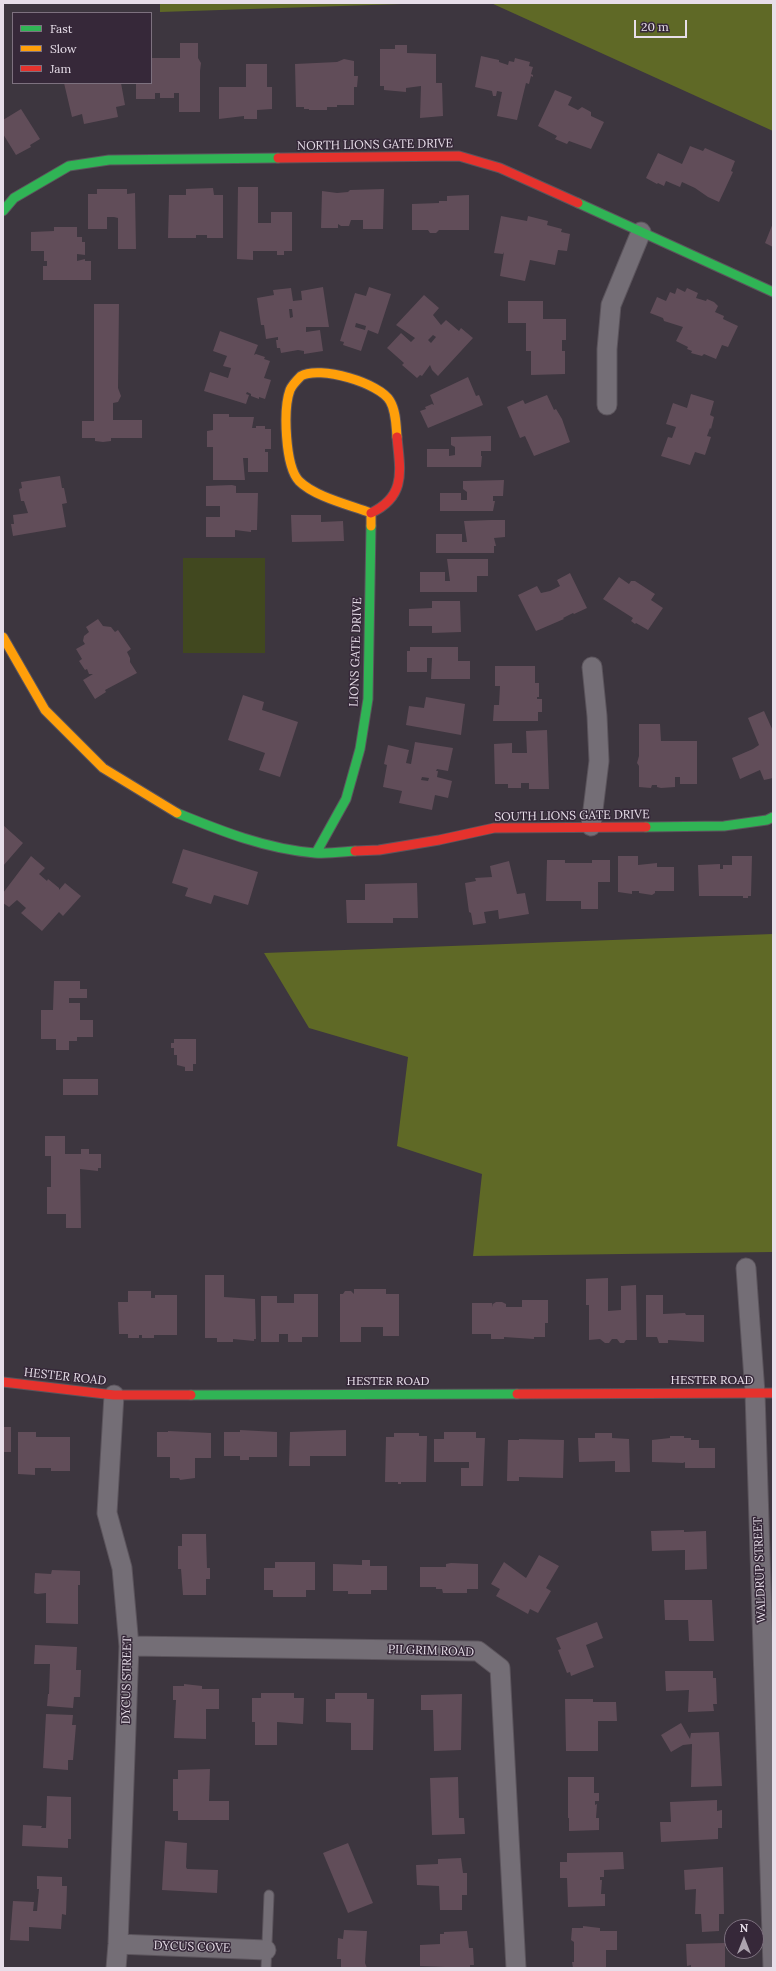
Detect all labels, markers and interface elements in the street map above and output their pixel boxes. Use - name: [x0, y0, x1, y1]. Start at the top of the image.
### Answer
- legend: [12, 12, 152, 84]
- scale bar: [636, 12, 689, 38]
- text: 20 m: [641, 19, 669, 34]
- text: Fast: [50, 21, 73, 36]
- text: Slow: [50, 41, 77, 56]
- text: Jam: [50, 61, 71, 76]
- street label: NORTH LIONS GATE DRIVE: [297, 136, 453, 154]
- street label: LIONS GATE DRIVE: [347, 597, 365, 707]
- street label: SOUTH LIONS GATE DRIVE: [494, 807, 650, 825]
- street label: HESTER ROAD: [23, 1366, 107, 1388]
- street label: HESTER ROAD: [671, 1374, 753, 1388]
- street label: HESTER ROAD: [347, 1375, 429, 1389]
- street label: WALDRUP STREET: [751, 1517, 769, 1623]
- street label: DYCUS STREET: [119, 1636, 135, 1724]
- street label: PILGRIM ROAD: [388, 1642, 474, 1660]
- north arrow: [724, 1919, 764, 1959]
- text: N: [740, 1921, 748, 1935]
- street label: DYCUS COVE: [153, 1938, 231, 1956]

